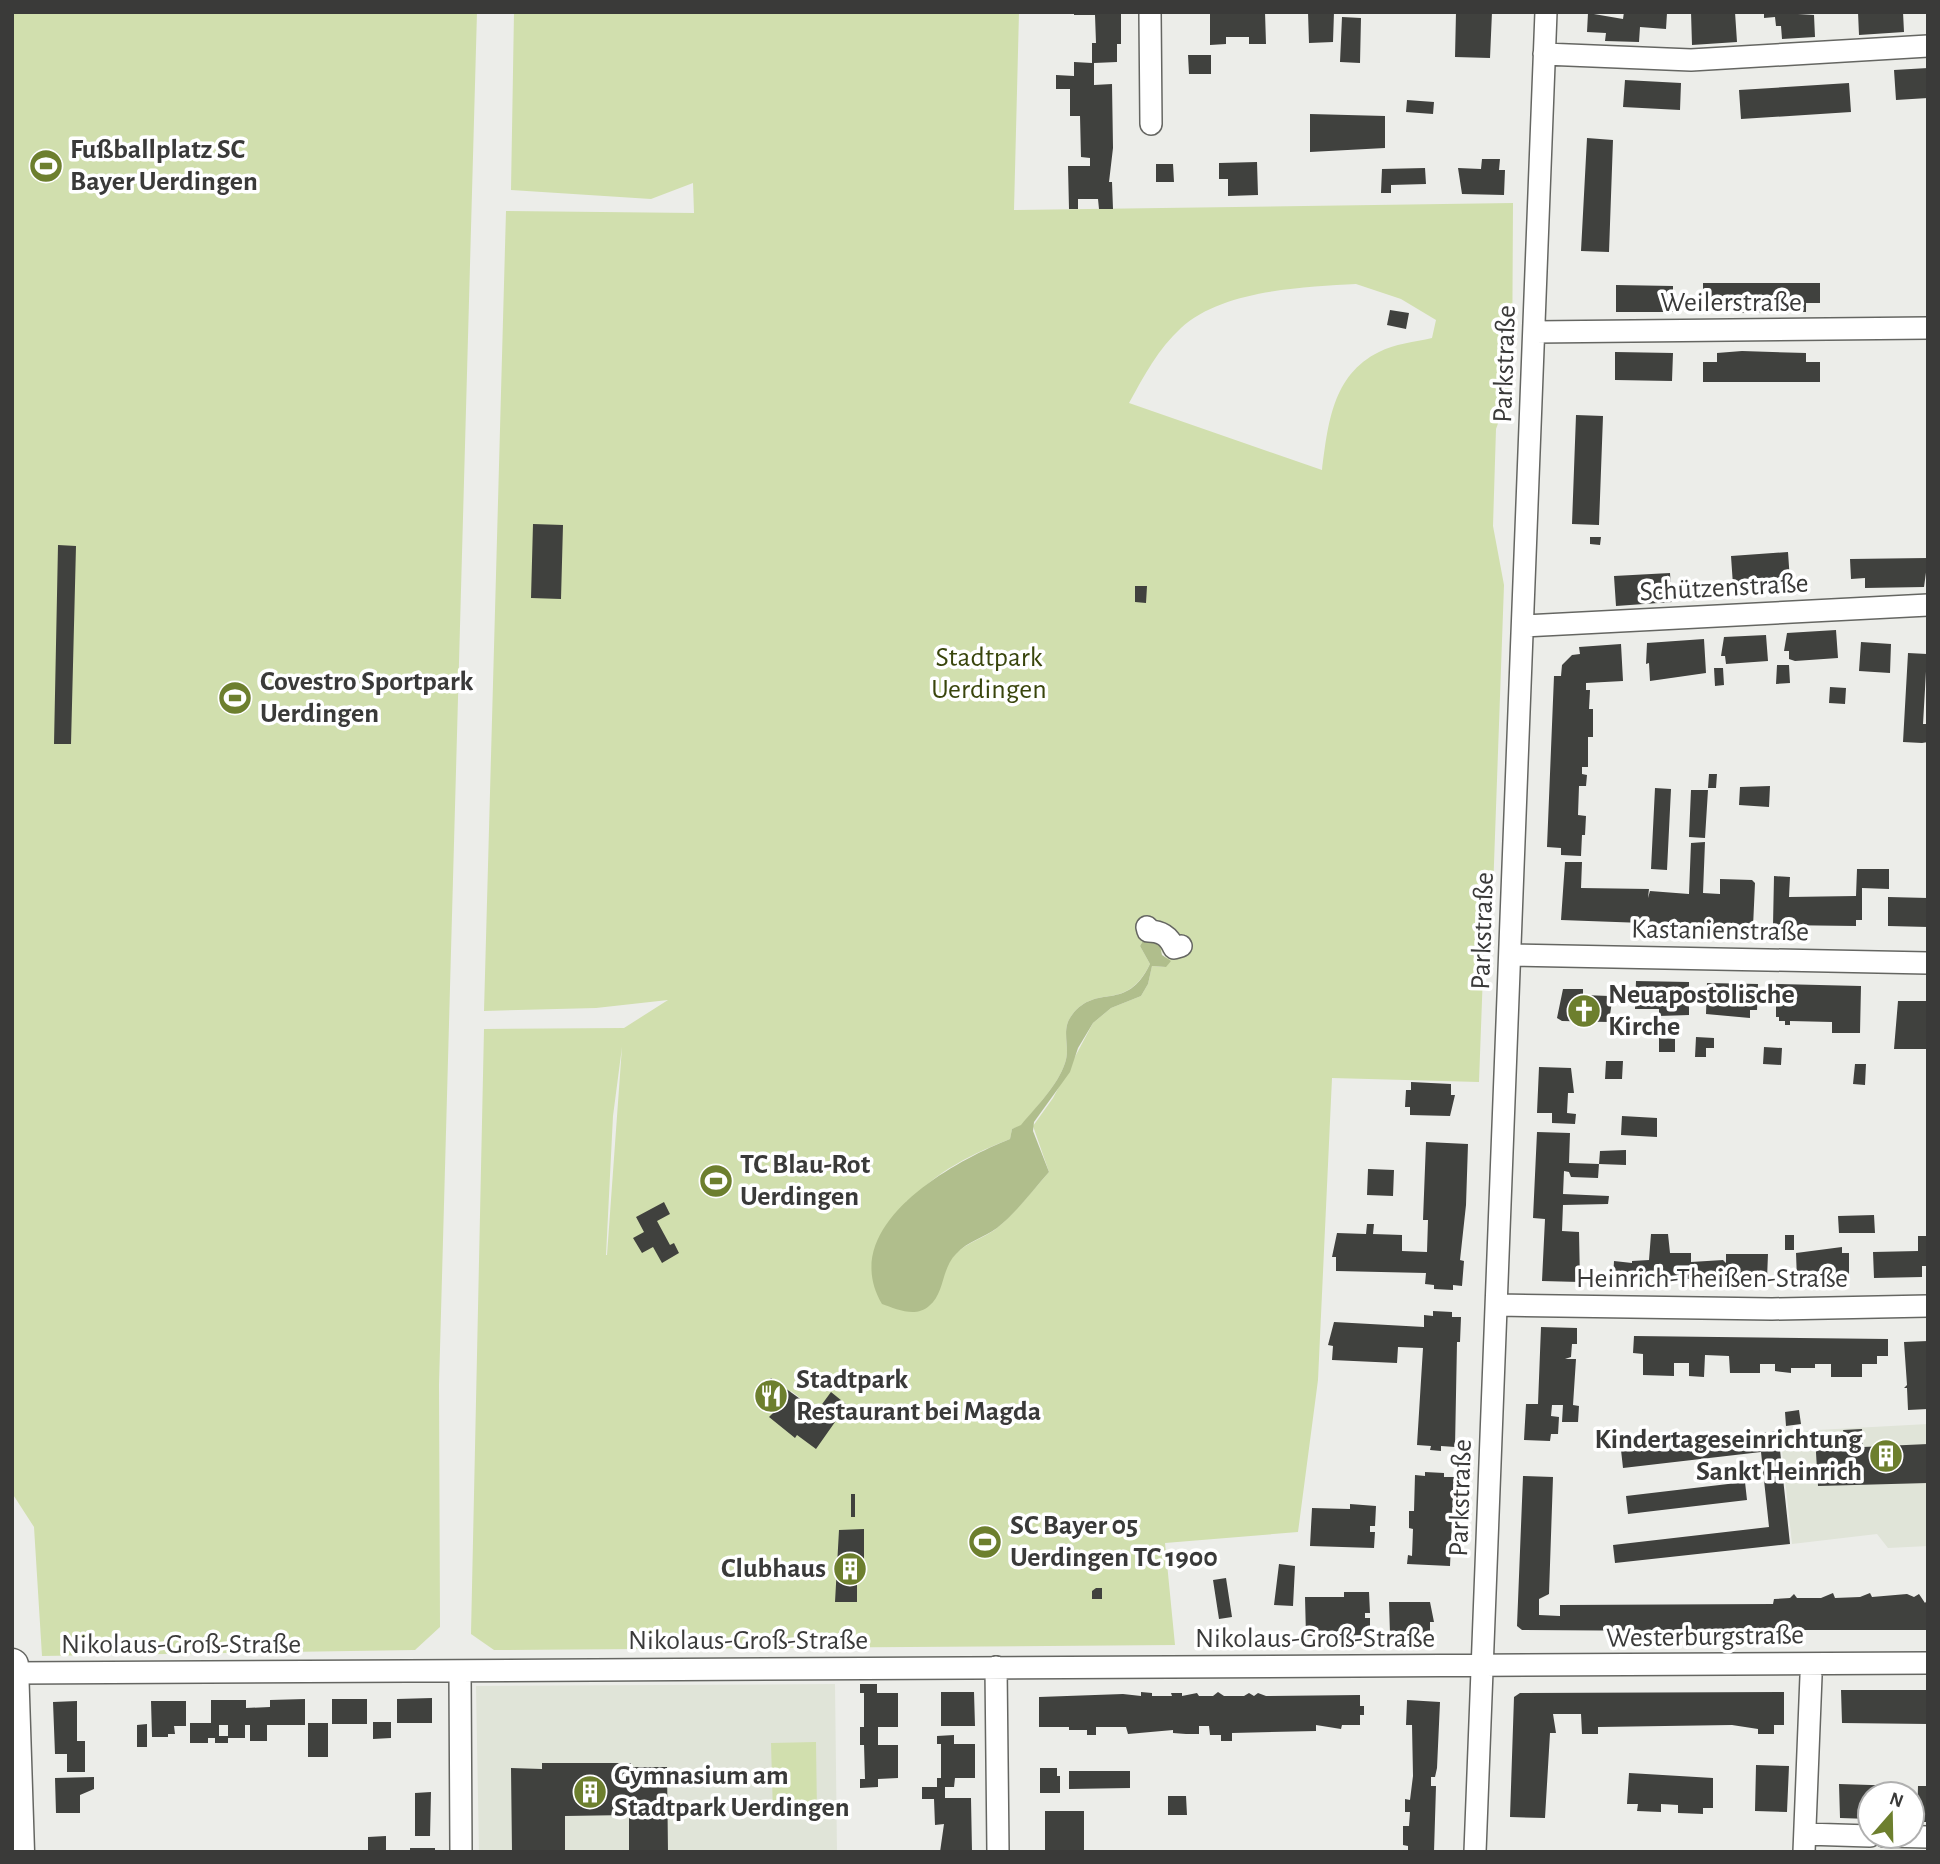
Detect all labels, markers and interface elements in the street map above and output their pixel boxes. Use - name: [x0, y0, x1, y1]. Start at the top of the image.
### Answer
- place label: Fußballplatz SC Bayer Uerdingen: [70, 136, 258, 196]
- sports icon: Fußballplatz SC Bayer Uerdingen: [27, 147, 65, 185]
- street label: Weilerstraße: [1660, 289, 1802, 317]
- street label: Parkstraße: [1489, 305, 1521, 423]
- street label: Schützenstraße: [1639, 570, 1809, 606]
- park label: Stadtpark Uerdingen: [931, 644, 1047, 704]
- place label: Covestro Sportpark Uerdingen: [260, 668, 474, 728]
- sports icon: Covestro Sportpark Uerdingen: [216, 679, 254, 717]
- street label: Parkstraße: [1467, 872, 1499, 990]
- street label: Kastanienstraße: [1631, 915, 1809, 947]
- place label: Neuapostolische Kirche: [1608, 981, 1795, 1041]
- church icon: Neuapostolische Kirche: [1565, 992, 1603, 1030]
- place label: TC Blau-Rot Uerdingen: [740, 1151, 871, 1211]
- sports icon: TC Blau-Rot Uerdingen: [697, 1162, 735, 1200]
- street label: Heinrich-Theißen-Straße: [1576, 1265, 1848, 1293]
- place label: Stadtpark Restaurant bei Magda: [796, 1366, 1041, 1426]
- restaurant icon: Stadtpark Restaurant bei Magda: [752, 1377, 790, 1415]
- place label: Kindertageseinrichtung Sankt Heinrich: [1594, 1426, 1863, 1486]
- building icon: Kindertageseinrichtung Sankt Heinrich: [1867, 1437, 1905, 1475]
- street label: Parkstraße: [1445, 1439, 1477, 1557]
- place label: SC Bayer 05 Uerdingen TC 1900: [1010, 1512, 1218, 1572]
- sports icon: SC Bayer 05 Uerdingen TC 1900: [966, 1523, 1004, 1561]
- building icon: Clubhaus: [831, 1550, 869, 1588]
- place label: Clubhaus: [721, 1555, 826, 1583]
- street label: Westerburgstraße: [1606, 1621, 1804, 1653]
- street label: Nikolaus-Groß-Straße: [1195, 1625, 1435, 1653]
- street label: Nikolaus-Groß-Straße: [628, 1627, 868, 1655]
- street label: Nikolaus-Groß-Straße: [61, 1631, 301, 1659]
- place label: Gymnasium am Stadtpark Uerdingen: [614, 1762, 849, 1822]
- building icon: Gymnasium am Stadtpark Uerdingen: [571, 1773, 609, 1811]
- north arrow: [1856, 1780, 1926, 1850]
- text: N: [1887, 1789, 1906, 1812]

